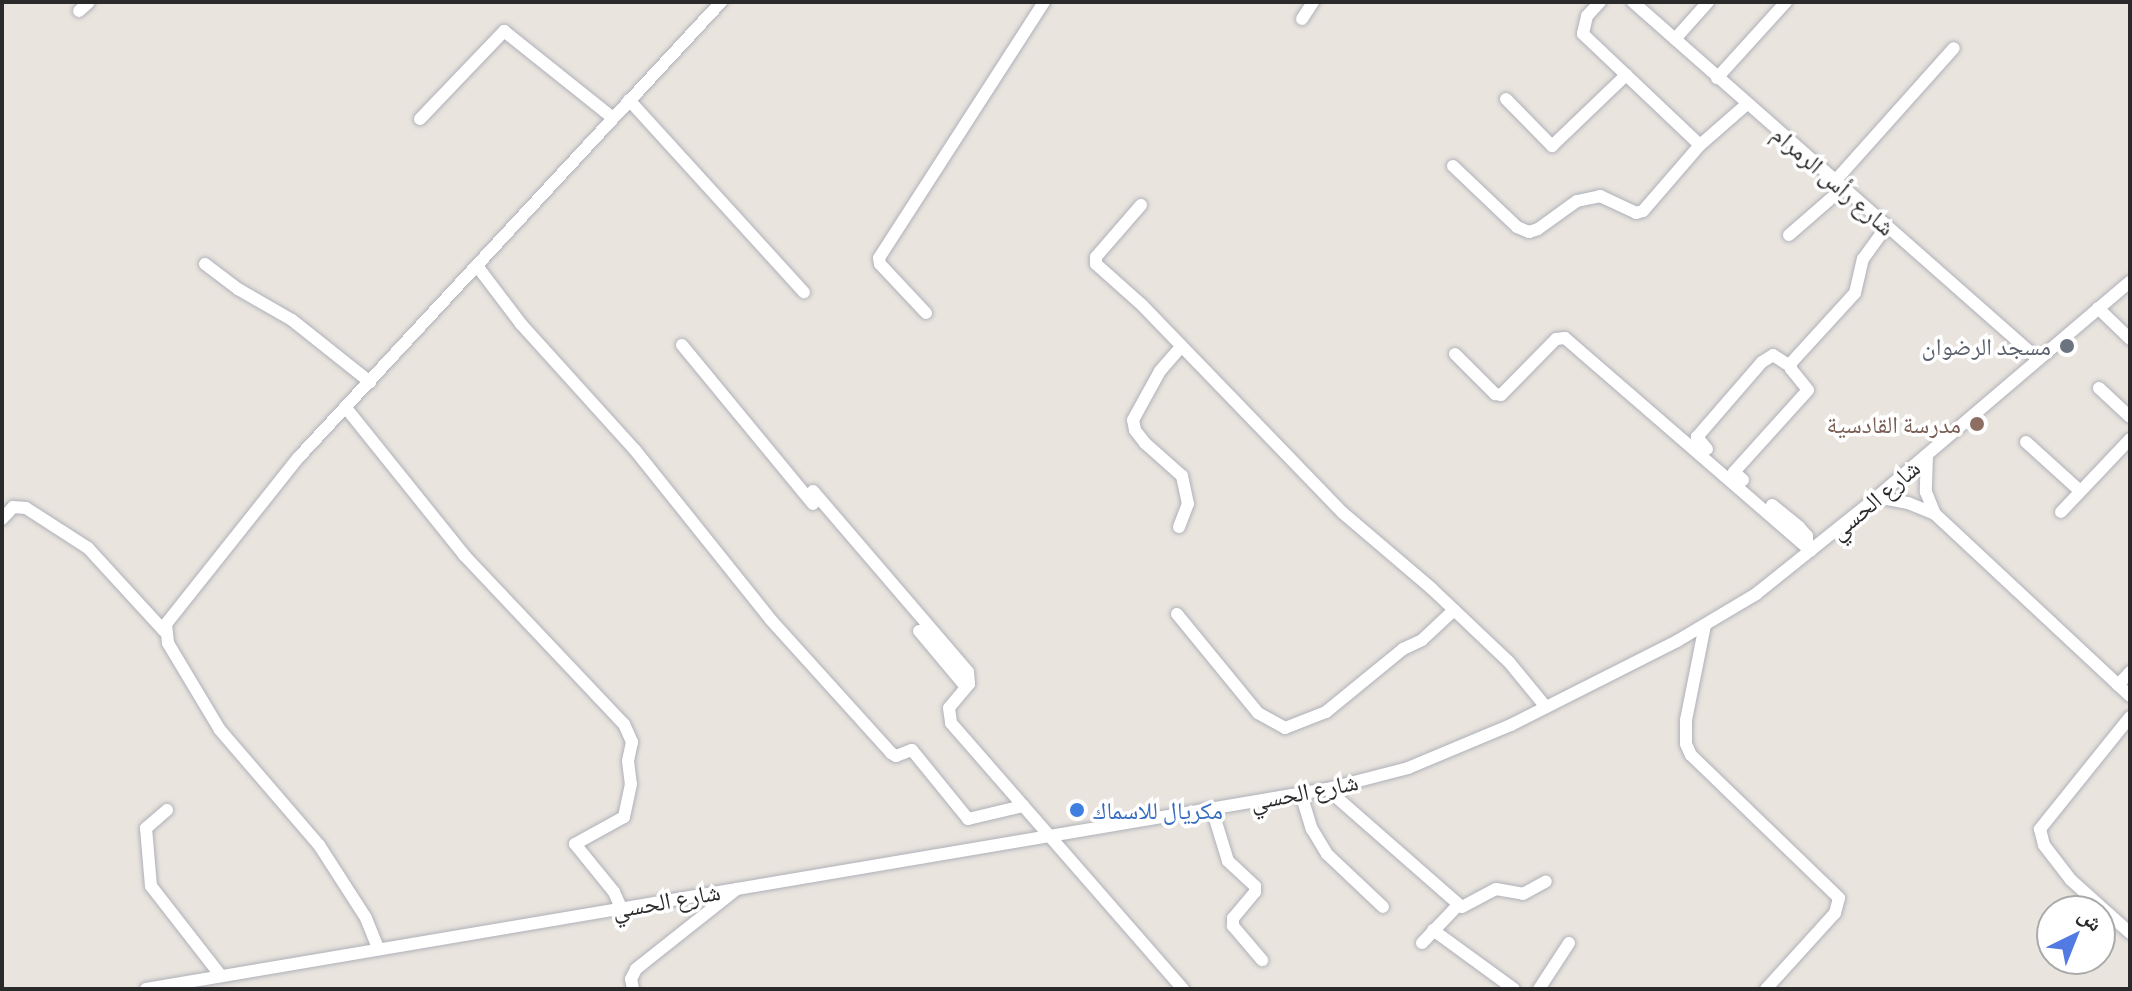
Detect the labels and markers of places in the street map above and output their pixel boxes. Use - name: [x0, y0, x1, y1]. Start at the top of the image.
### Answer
- place label: مسجد الرضوان: [1922, 332, 2051, 360]
- marker: مسجد الرضوان: [2058, 337, 2076, 355]
- place label: مدرسة القادسية: [1827, 410, 1961, 438]
- marker: مدرسة القادسية: [1968, 415, 1986, 433]
- place label: مكريال للاسماك: [1093, 796, 1223, 824]
- marker: مكريال للاسماك: [1068, 801, 1086, 819]

